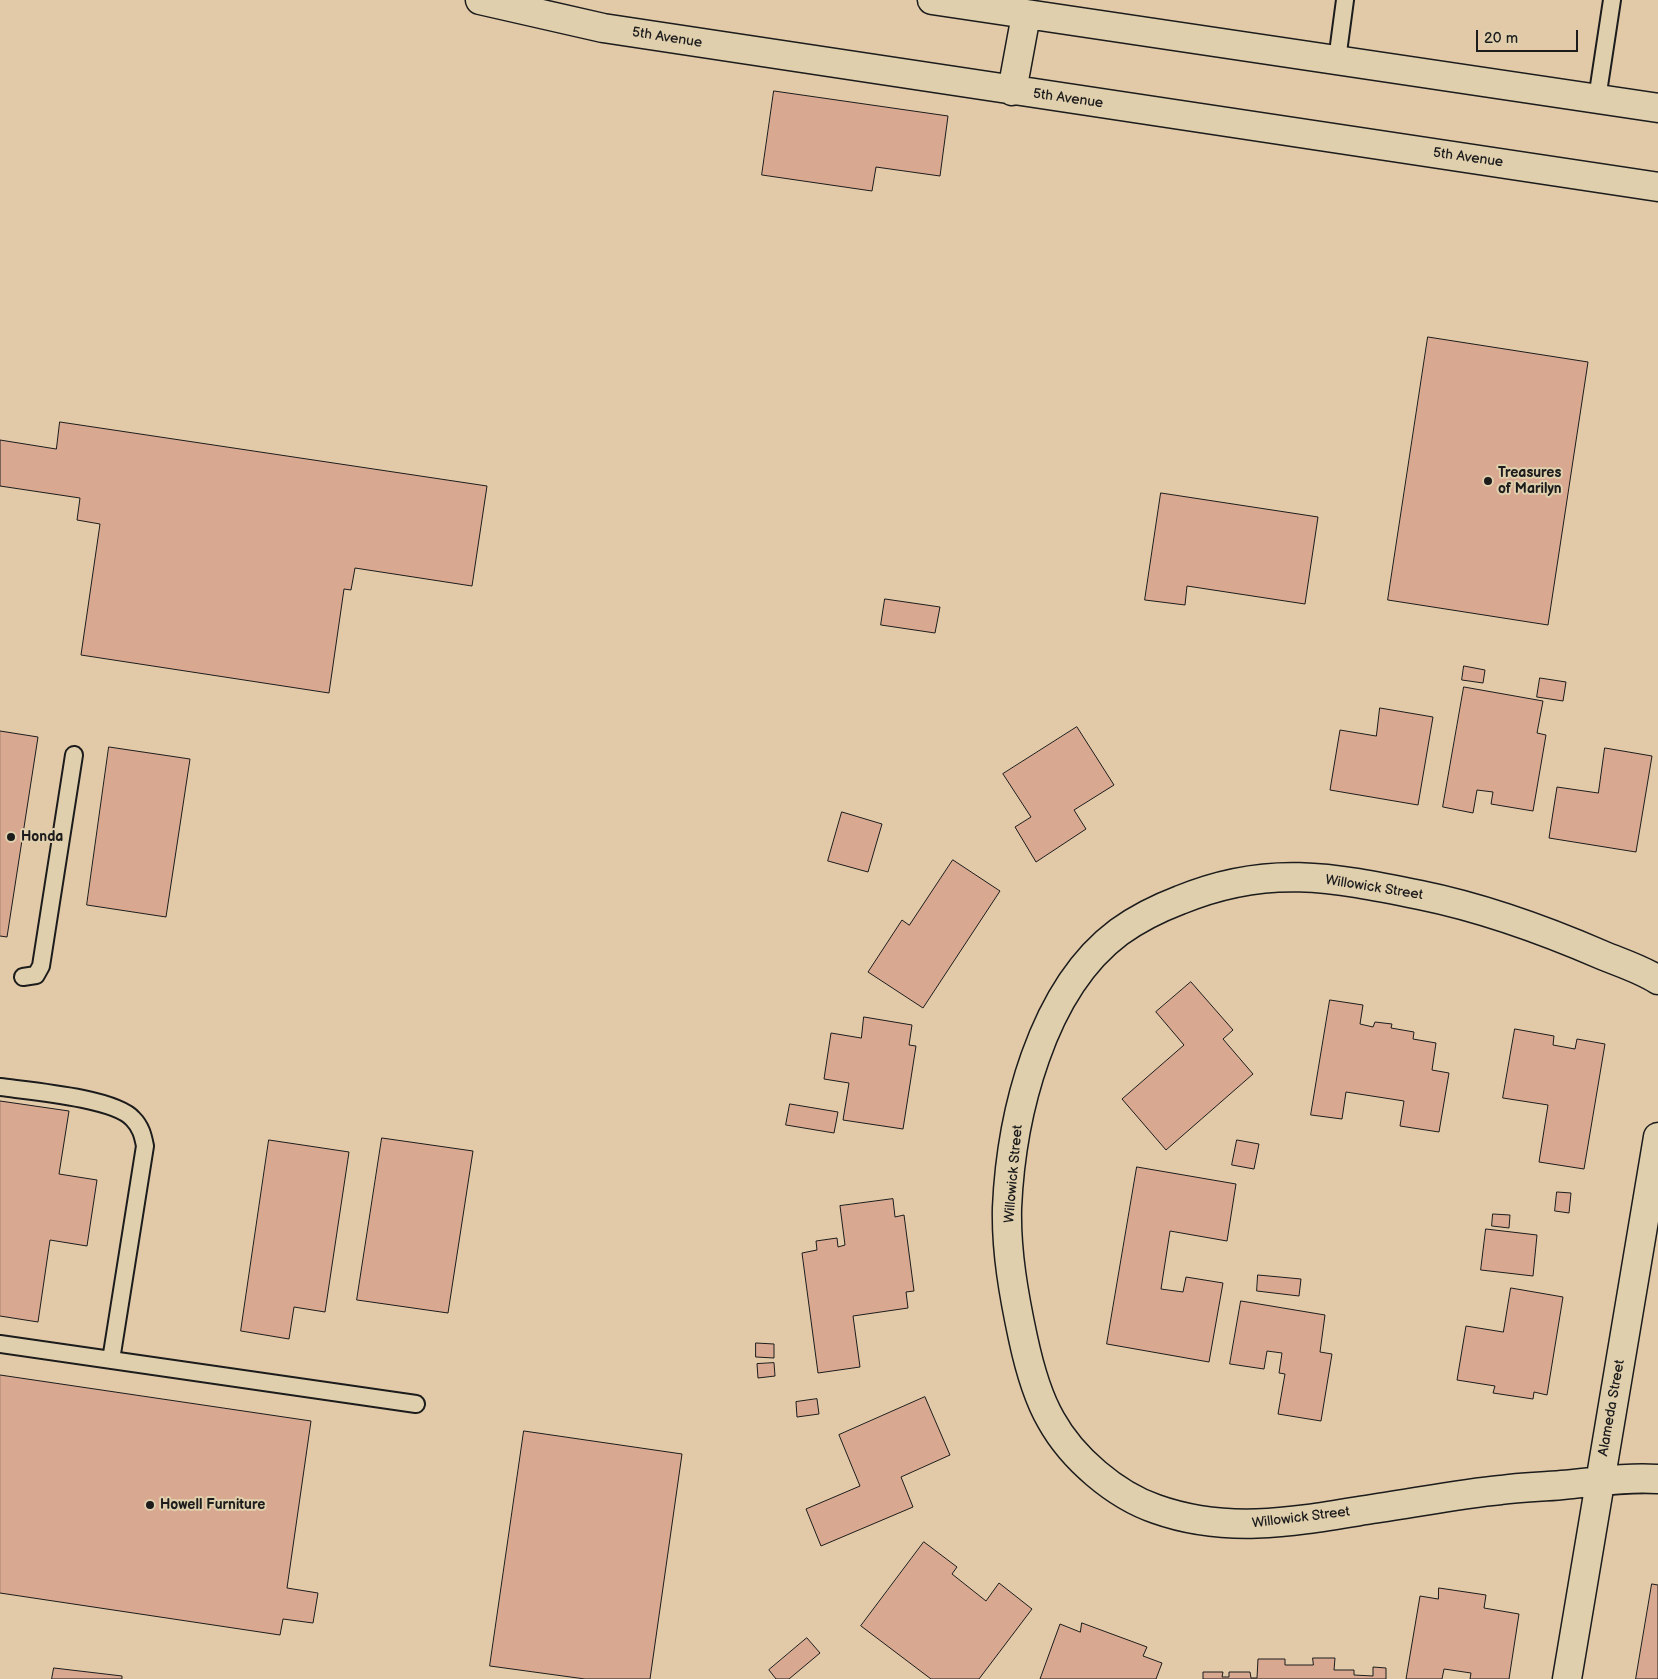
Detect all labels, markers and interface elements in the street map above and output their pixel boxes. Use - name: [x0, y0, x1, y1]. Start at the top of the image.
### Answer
- scale bar: [1478, 20, 1580, 52]
- street label: 5th Avenue: [631, 24, 703, 52]
- text: 20 m: [1484, 29, 1518, 48]
- street label: 5th Avenue: [1032, 86, 1104, 112]
- street label: 5th Avenue: [1432, 145, 1504, 171]
- place label: Treasures of Marilyn: [1498, 465, 1562, 498]
- marker: Treasures of Marilyn: [1482, 475, 1494, 487]
- place label: Honda: [21, 829, 63, 845]
- marker: Honda: [5, 831, 17, 843]
- street label: Willowick Street: [1324, 872, 1424, 904]
- street label: Willowick Street: [1001, 1124, 1027, 1224]
- street label: Alameda Street: [1595, 1359, 1629, 1457]
- place label: Howell Furniture: [160, 1497, 265, 1513]
- marker: Howell Furniture: [144, 1499, 156, 1511]
- street label: Willowick Street: [1251, 1504, 1351, 1532]

